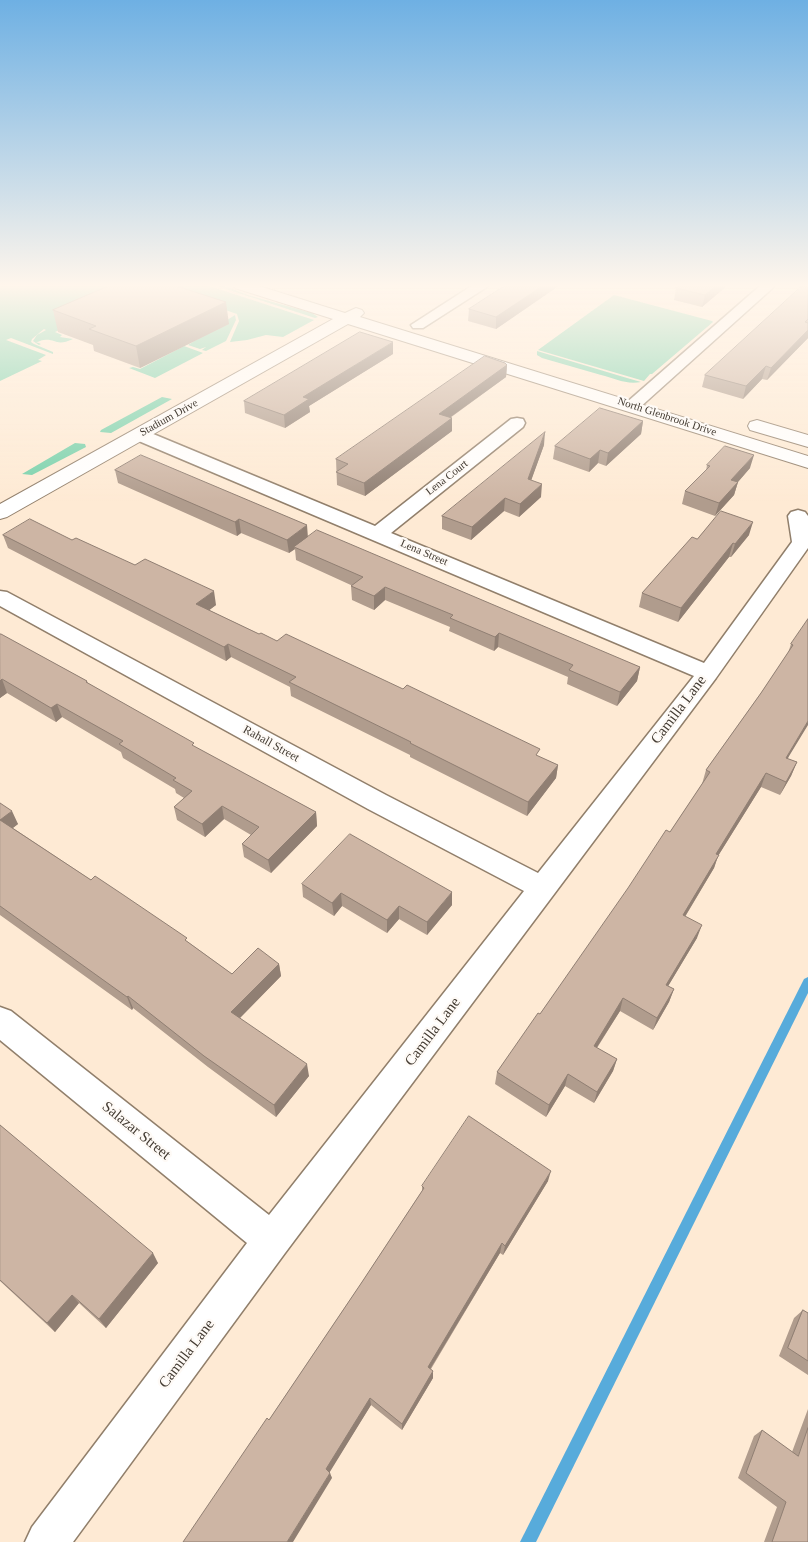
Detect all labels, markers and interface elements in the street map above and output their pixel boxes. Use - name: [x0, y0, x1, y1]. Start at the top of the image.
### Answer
- street label: North Glenbrook Drive: [616, 395, 718, 439]
- street label: Stadium Drive: [138, 397, 200, 439]
- street label: Lena Court: [423, 457, 471, 499]
- street label: Lena Street: [398, 537, 450, 569]
- street label: Camilla Lane: [647, 672, 711, 748]
- street label: Rahall Street: [240, 723, 302, 765]
- street label: Camilla Lane: [401, 994, 465, 1070]
- street label: Salazar Street: [98, 1098, 174, 1164]
- street label: Camilla Lane: [155, 1316, 219, 1392]

